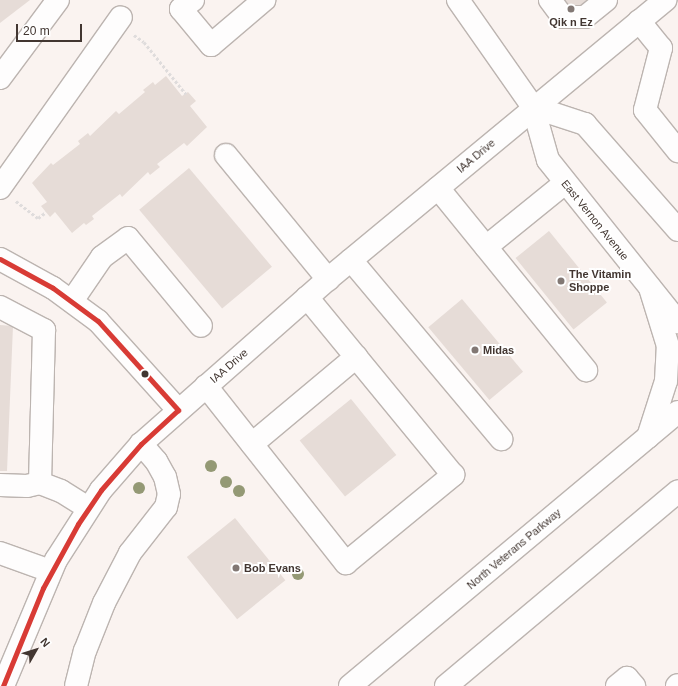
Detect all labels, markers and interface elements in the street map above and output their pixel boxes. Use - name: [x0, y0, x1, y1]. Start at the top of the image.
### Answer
- marker: Qik n Ez: [566, 4, 576, 14]
- place label: Qik n Ez: [549, 15, 593, 29]
- scale bar: [18, 16, 84, 42]
- text: 20 m: [23, 24, 50, 38]
- street label: IAA Drive: [454, 136, 498, 176]
- street label: East Vernon Avenue: [558, 177, 632, 263]
- place label: The Vitamin Shoppe: [569, 268, 631, 294]
- marker: The Vitamin Shoppe: [556, 276, 566, 286]
- place label: Midas: [483, 343, 514, 357]
- marker: Midas: [470, 345, 480, 355]
- street label: IAA Drive: [207, 346, 251, 386]
- unlabelled marker: [140, 369, 150, 379]
- street label: North Veterans Parkway: [464, 506, 564, 592]
- place label: Bob Evans: [244, 561, 301, 575]
- marker: Bob Evans: [231, 563, 241, 573]
- north arrow: [16, 630, 56, 670]
- text: N: [38, 636, 52, 649]

